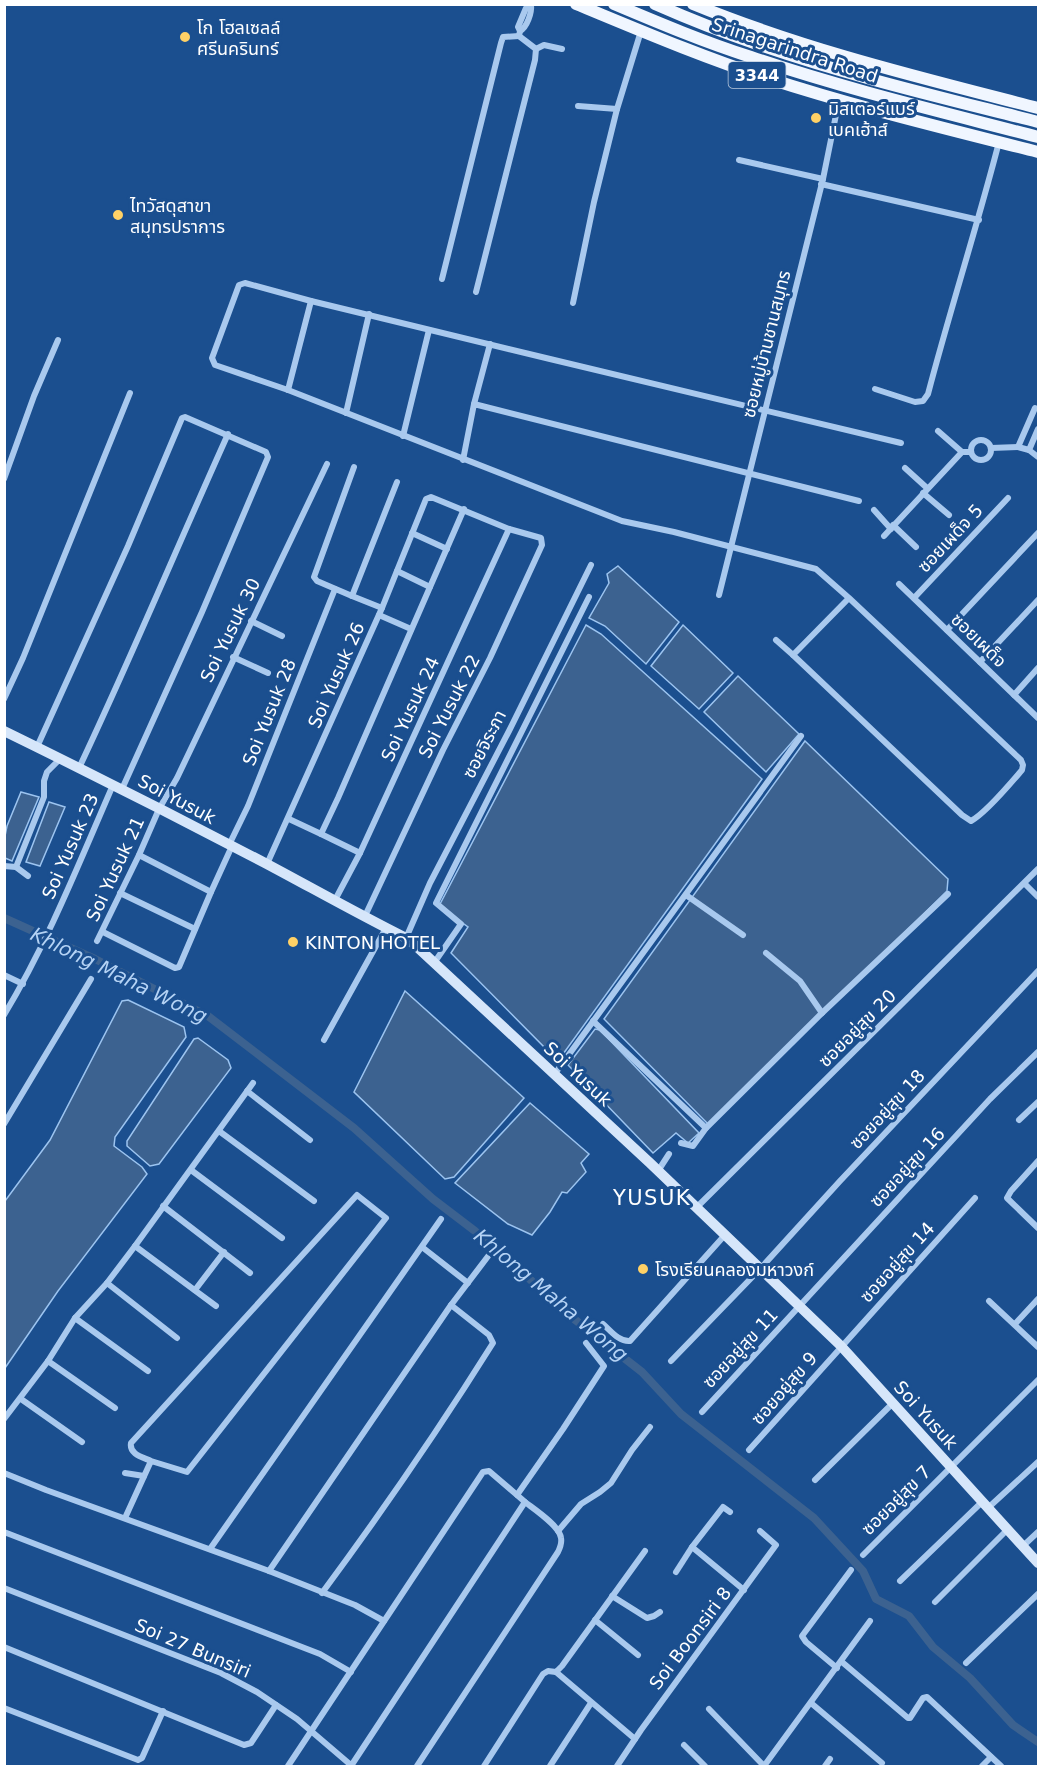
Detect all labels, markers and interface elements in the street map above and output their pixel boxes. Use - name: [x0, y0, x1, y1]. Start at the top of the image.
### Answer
- street label: Srinagarindra Road: [709, 13, 881, 87]
- place label: โก โฮลเซลล์ ศรีนครินทร์: [197, 17, 280, 59]
- marker: โก โฮลเซลล์ ศรีนครินทร์: [178, 30, 192, 44]
- road number: 3344: [728, 62, 786, 88]
- place label: มิสเตอร์แบร์ เบคเฮ้าส์: [828, 98, 916, 140]
- marker: มิสเตอร์แบร์ เบคเฮ้าส์: [809, 111, 823, 125]
- place label: ไทวัสดุสาขา สมุทรปราการ: [129, 195, 225, 238]
- marker: ไทวัสดุสาขา สมุทรปราการ: [111, 208, 125, 222]
- street label: ซอยหมู่บ้านชานสมุทร: [738, 268, 796, 420]
- street label: ซอยเผด็จ 5: [913, 499, 987, 577]
- street label: Soi Yusuk 30: [196, 574, 264, 686]
- street label: ซอยเผด็จ: [947, 609, 1011, 671]
- street label: Soi Yusuk 26: [303, 619, 369, 731]
- street label: Soi Yusuk 22: [414, 651, 484, 761]
- street label: Soi Yusuk 24: [377, 653, 443, 765]
- street label: Soi Yusuk 28: [238, 656, 300, 768]
- street label: ซอยจิระภา: [458, 706, 510, 782]
- street label: Soi Yusuk: [135, 770, 220, 828]
- street label: Soi Yusuk 23: [37, 790, 103, 902]
- street label: Soi Yusuk 21: [82, 813, 148, 925]
- water label: Khlong Maha Wong: [27, 922, 211, 1028]
- place label: KINTON HOTEL: [305, 932, 440, 953]
- marker: KINTON HOTEL: [286, 935, 300, 949]
- street label: ซอยอยู่สุข 20: [814, 985, 901, 1072]
- street label: Soi Yusuk: [540, 1037, 617, 1111]
- street label: ซอยอยู่สุข 18: [845, 1065, 931, 1154]
- street label: ซอยอยู่สุข 16: [865, 1123, 951, 1212]
- district label: YUSUK: [612, 1186, 691, 1210]
- street label: ซอยอยู่สุข 14: [855, 1218, 940, 1308]
- water label: Khlong Maha Wong: [469, 1224, 633, 1366]
- place label: โรงเรียนคลองมหาวงก์: [655, 1259, 814, 1280]
- marker: โรงเรียนคลองมหาวงก์: [636, 1262, 650, 1276]
- street label: ซอยอยู่สุข 11: [698, 1304, 784, 1393]
- street label: ซอยอยู่สุข 9: [747, 1347, 823, 1430]
- street label: Soi Yusuk: [890, 1376, 963, 1454]
- street label: ซอยอยู่สุข 7: [857, 1461, 936, 1540]
- street label: Soi Boonsiri 8: [645, 1583, 735, 1693]
- street label: Soi 27 Bunsiri: [132, 1614, 254, 1682]

